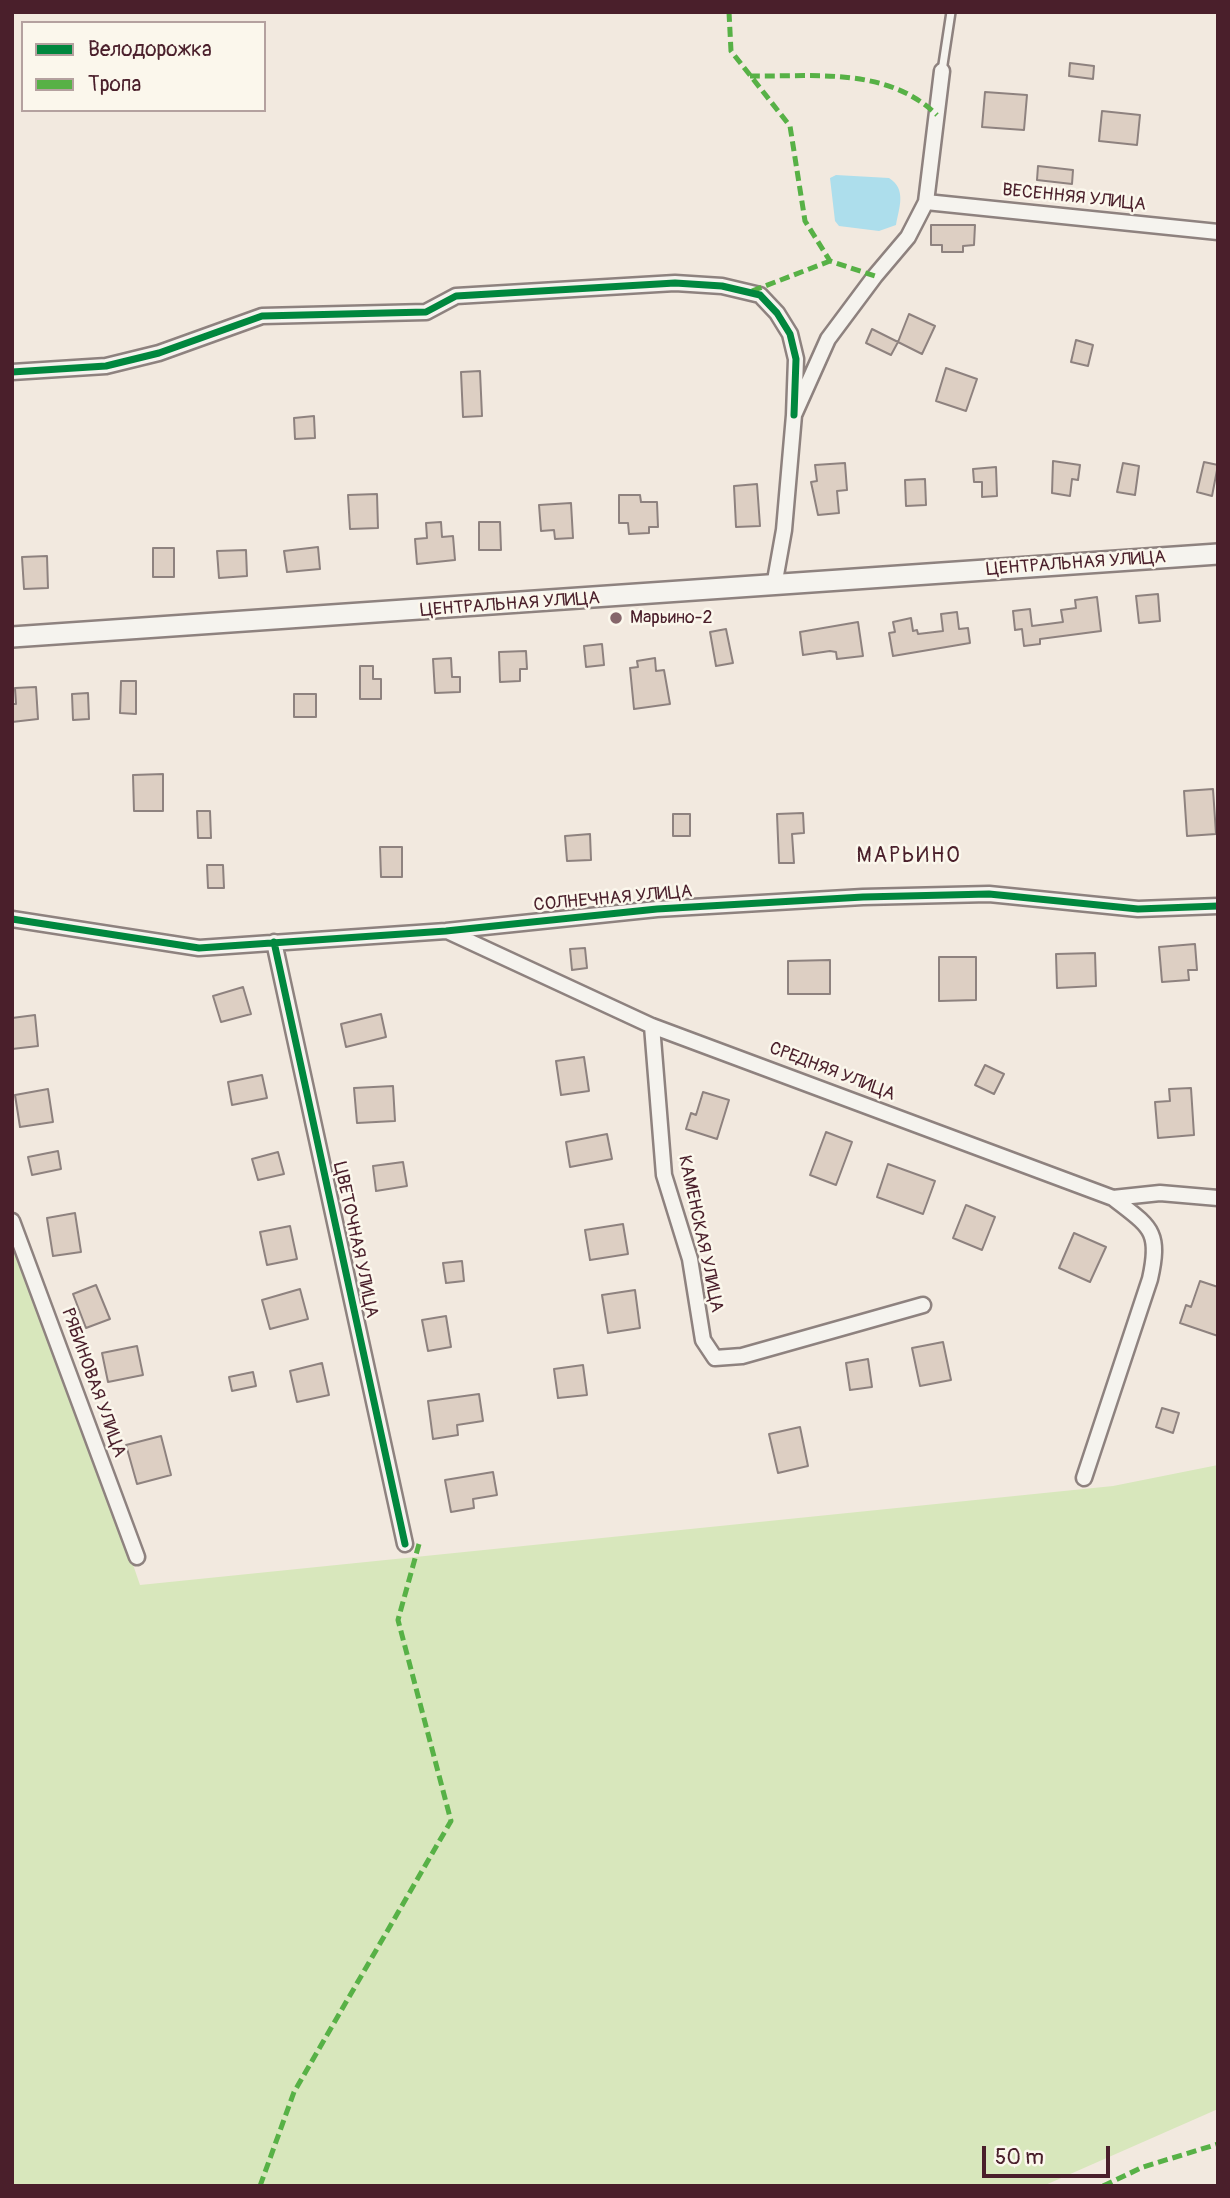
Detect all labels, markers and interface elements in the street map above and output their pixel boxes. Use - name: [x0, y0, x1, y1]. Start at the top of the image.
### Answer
- legend: [21, 21, 266, 112]
- text: Велодорожка: [88, 36, 212, 63]
- text: Тропа: [88, 71, 141, 98]
- street label: ВЕСЕННЯЯ УЛИЦА: [1001, 180, 1147, 216]
- street label: ЦЕНТРАЛЬНАЯ УЛИЦА: [985, 547, 1167, 581]
- street label: ЦЕНТРАЛЬНАЯ УЛИЦА: [419, 588, 601, 622]
- place label: Марьино-2: [630, 607, 712, 629]
- marker: Марьино-2: [608, 610, 624, 626]
- district label: МАРЬИНО: [857, 844, 961, 870]
- street label: СОЛНЕЧНАЯ УЛИЦА: [533, 881, 693, 917]
- street label: СРЕДНЯЯ УЛИЦА: [766, 1038, 898, 1106]
- street label: КАМЕНСКАЯ УЛИЦА: [673, 1153, 727, 1315]
- street label: ЦВЕТОЧНАЯ УЛИЦА: [328, 1160, 382, 1320]
- street label: РЯБИНОВАЯ УЛИЦА: [56, 1306, 130, 1460]
- scale bar: [985, 2132, 1113, 2176]
- text: 50 m: [995, 2144, 1044, 2171]

